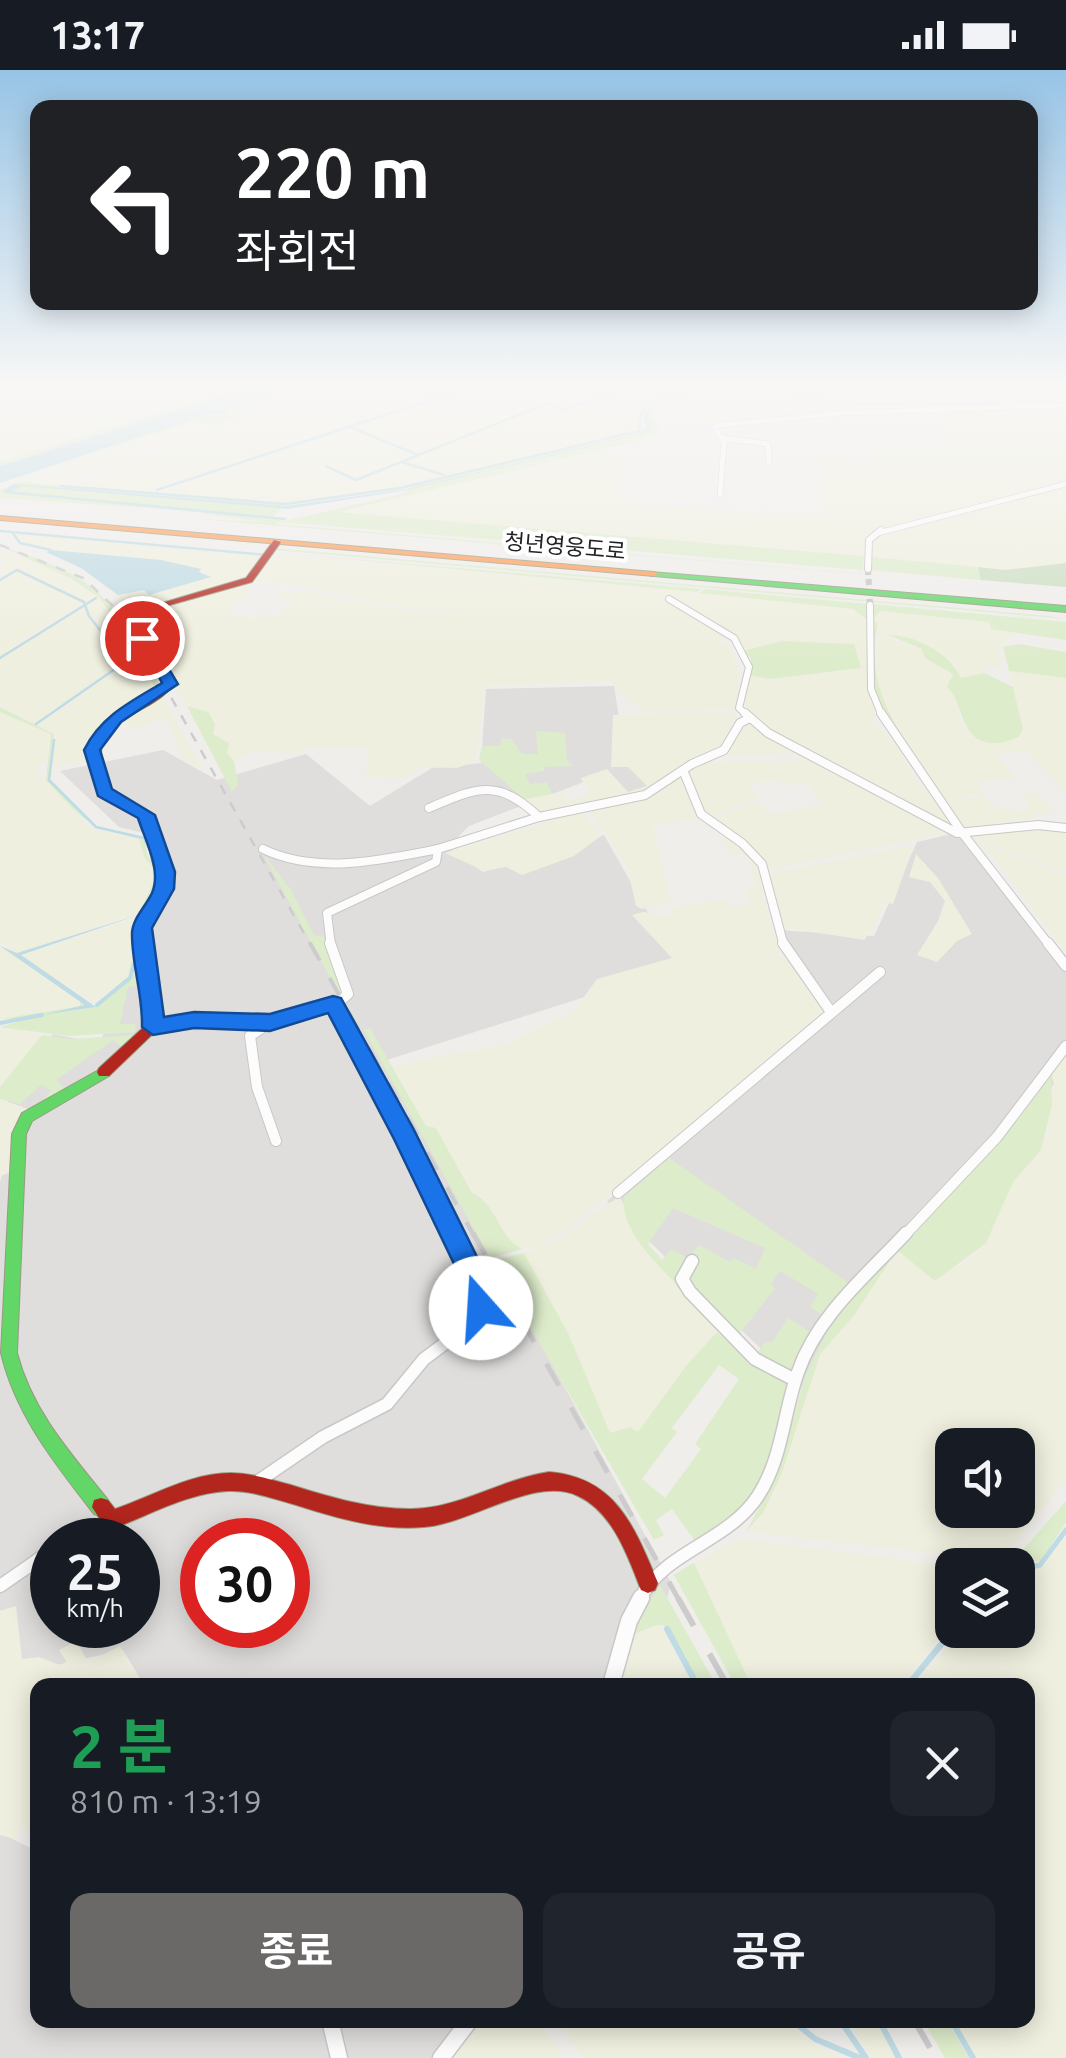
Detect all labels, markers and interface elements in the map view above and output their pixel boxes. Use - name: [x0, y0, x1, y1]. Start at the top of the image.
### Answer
- text: 13:17: [50, 14, 145, 56]
- text: 220 m: [235, 133, 430, 211]
- icon: left: [70, 140, 200, 270]
- text: 좌회전: [235, 225, 359, 276]
- street label: 청년영웅도로: [503, 528, 627, 563]
- pin: [100, 596, 185, 681]
- icon: arrive: [115, 611, 170, 666]
- position arrow: [429, 1256, 533, 1360]
- map controls: [935, 1428, 1035, 1648]
- button: sound: [935, 1428, 1035, 1528]
- speed limit sign: 30: [180, 1518, 310, 1648]
- text: 25: [67, 1543, 123, 1599]
- button: layers: [935, 1548, 1035, 1648]
- text: km/h: [66, 1594, 124, 1622]
- button: close: [890, 1711, 995, 1816]
- text: 2 분: [70, 1712, 173, 1779]
- text: 810 m · 13:19: [70, 1783, 262, 1819]
- button: 종료: [70, 1893, 523, 2008]
- button: 공유: [543, 1893, 995, 2008]

